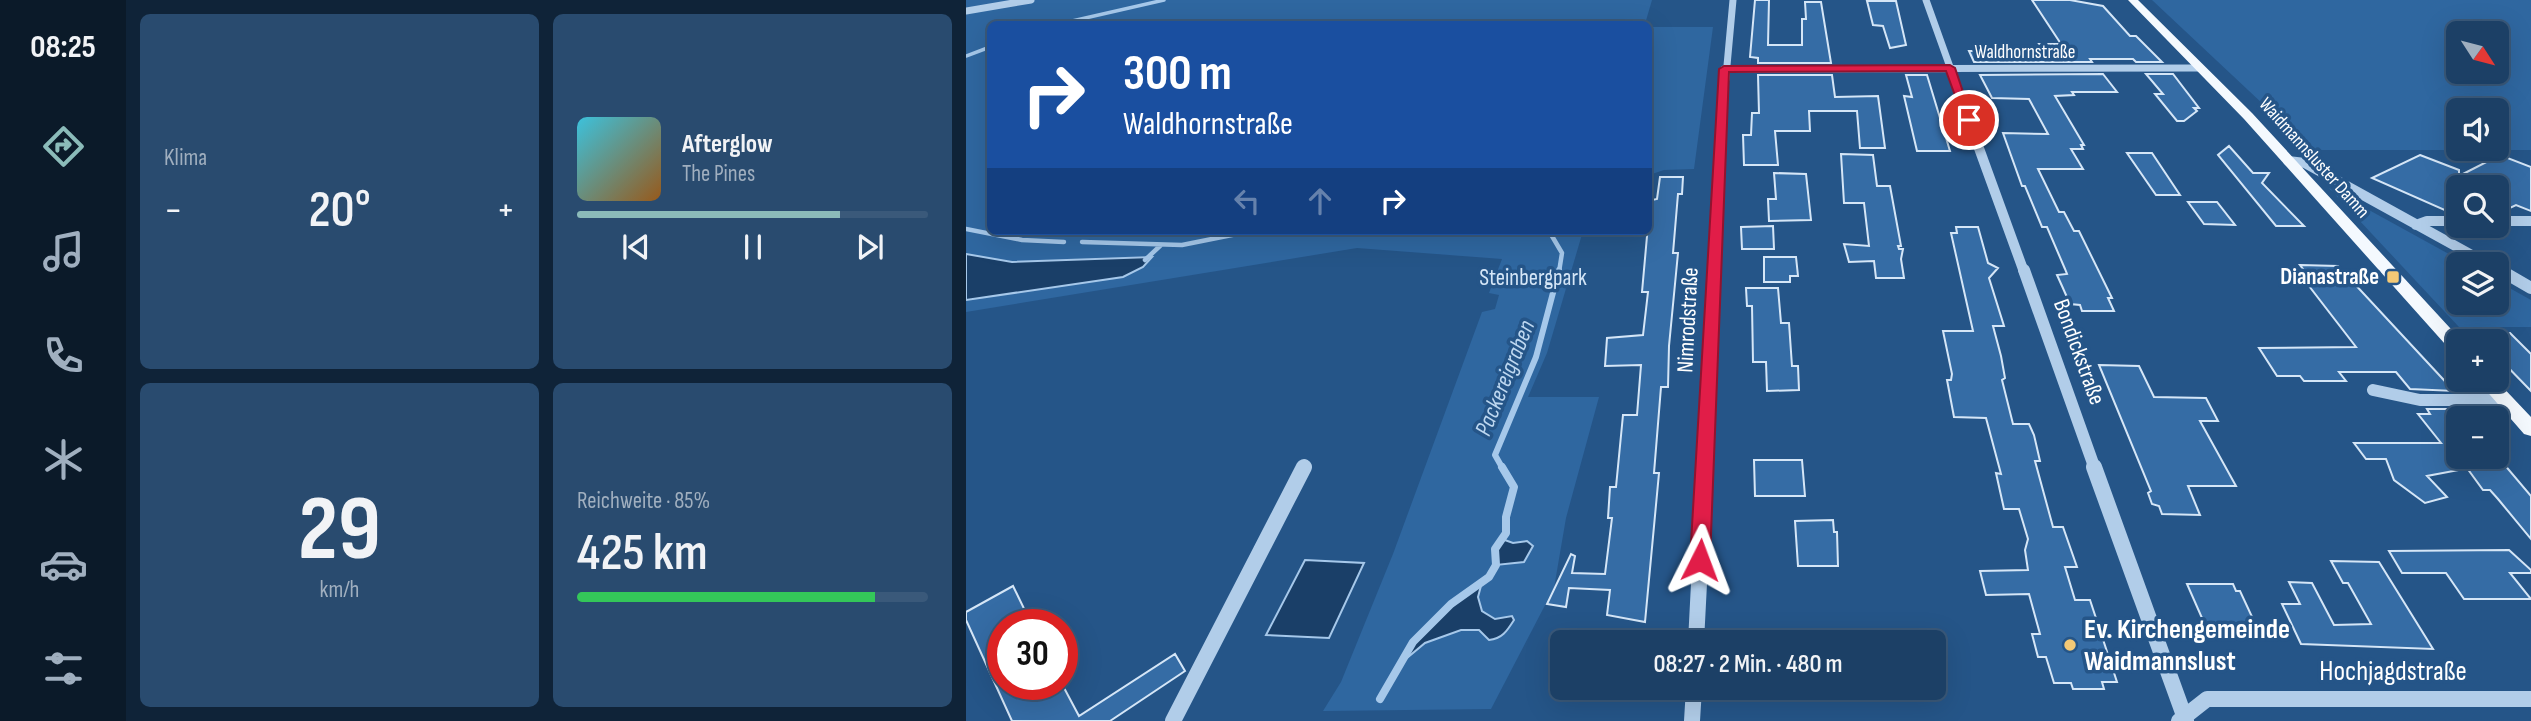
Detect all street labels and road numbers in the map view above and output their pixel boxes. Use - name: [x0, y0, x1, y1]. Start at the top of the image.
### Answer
- street label: Waldhornstraße: [1975, 41, 2075, 64]
- street label: Waidmannsluster Damm: [2254, 93, 2374, 223]
- street label: Nimrodstraße: [1671, 267, 1705, 373]
- street label: Bondickstraße: [2047, 295, 2111, 409]
- street label: Hochjagdstraße: [2319, 655, 2467, 688]

